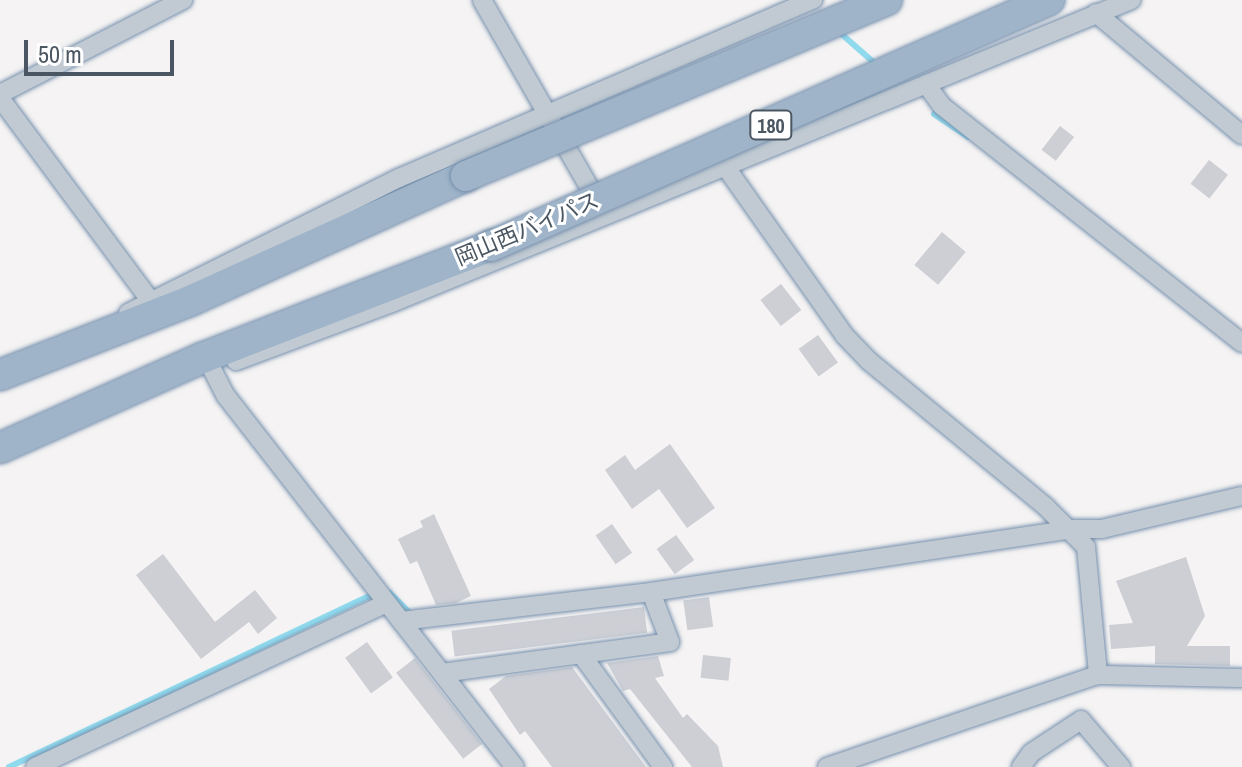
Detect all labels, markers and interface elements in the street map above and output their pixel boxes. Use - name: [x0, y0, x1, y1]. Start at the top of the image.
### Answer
- scale bar: [28, 24, 178, 74]
- text: 50 m: [38, 38, 82, 70]
- road number: 180: [749, 109, 793, 141]
- street label: 岡山西バイパス: [451, 187, 603, 271]

